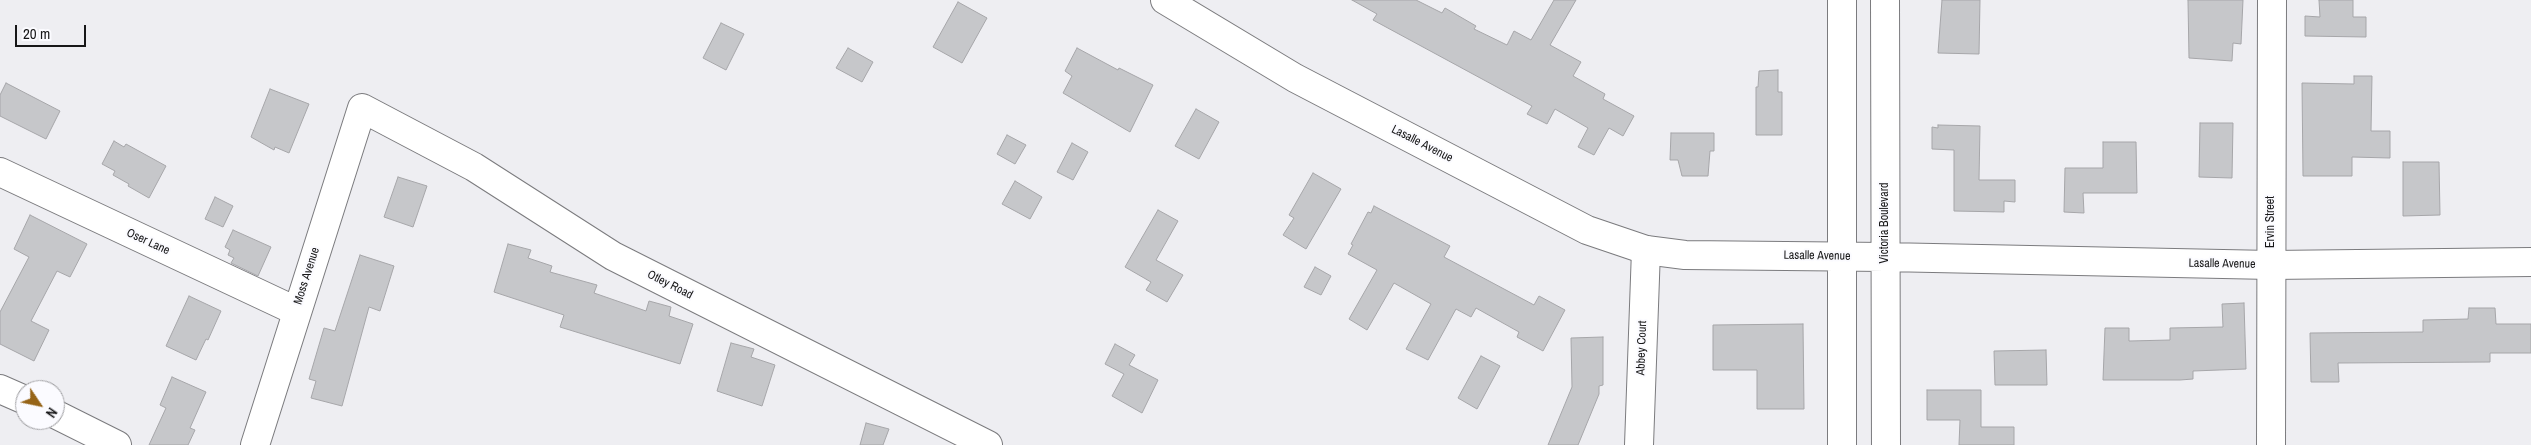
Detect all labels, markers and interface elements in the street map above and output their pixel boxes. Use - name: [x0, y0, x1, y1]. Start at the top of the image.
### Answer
- scale bar: [18, 15, 89, 47]
- text: 20 m: [23, 23, 50, 44]
- street label: Lasalle Avenue: [1389, 122, 1455, 166]
- street label: Victoria Boulevard: [1878, 183, 1892, 263]
- street label: Ervin Street: [2264, 196, 2278, 248]
- street label: Oser Lane: [124, 226, 172, 258]
- street label: Moss Avenue: [291, 246, 323, 306]
- street label: Lasalle Avenue: [1783, 248, 1851, 264]
- street label: Lasalle Avenue: [2188, 256, 2256, 272]
- street label: Otley Road: [645, 267, 695, 303]
- street label: Abbey Court: [1634, 320, 1650, 376]
- north arrow: [15, 380, 65, 430]
- text: N: [42, 404, 61, 421]

